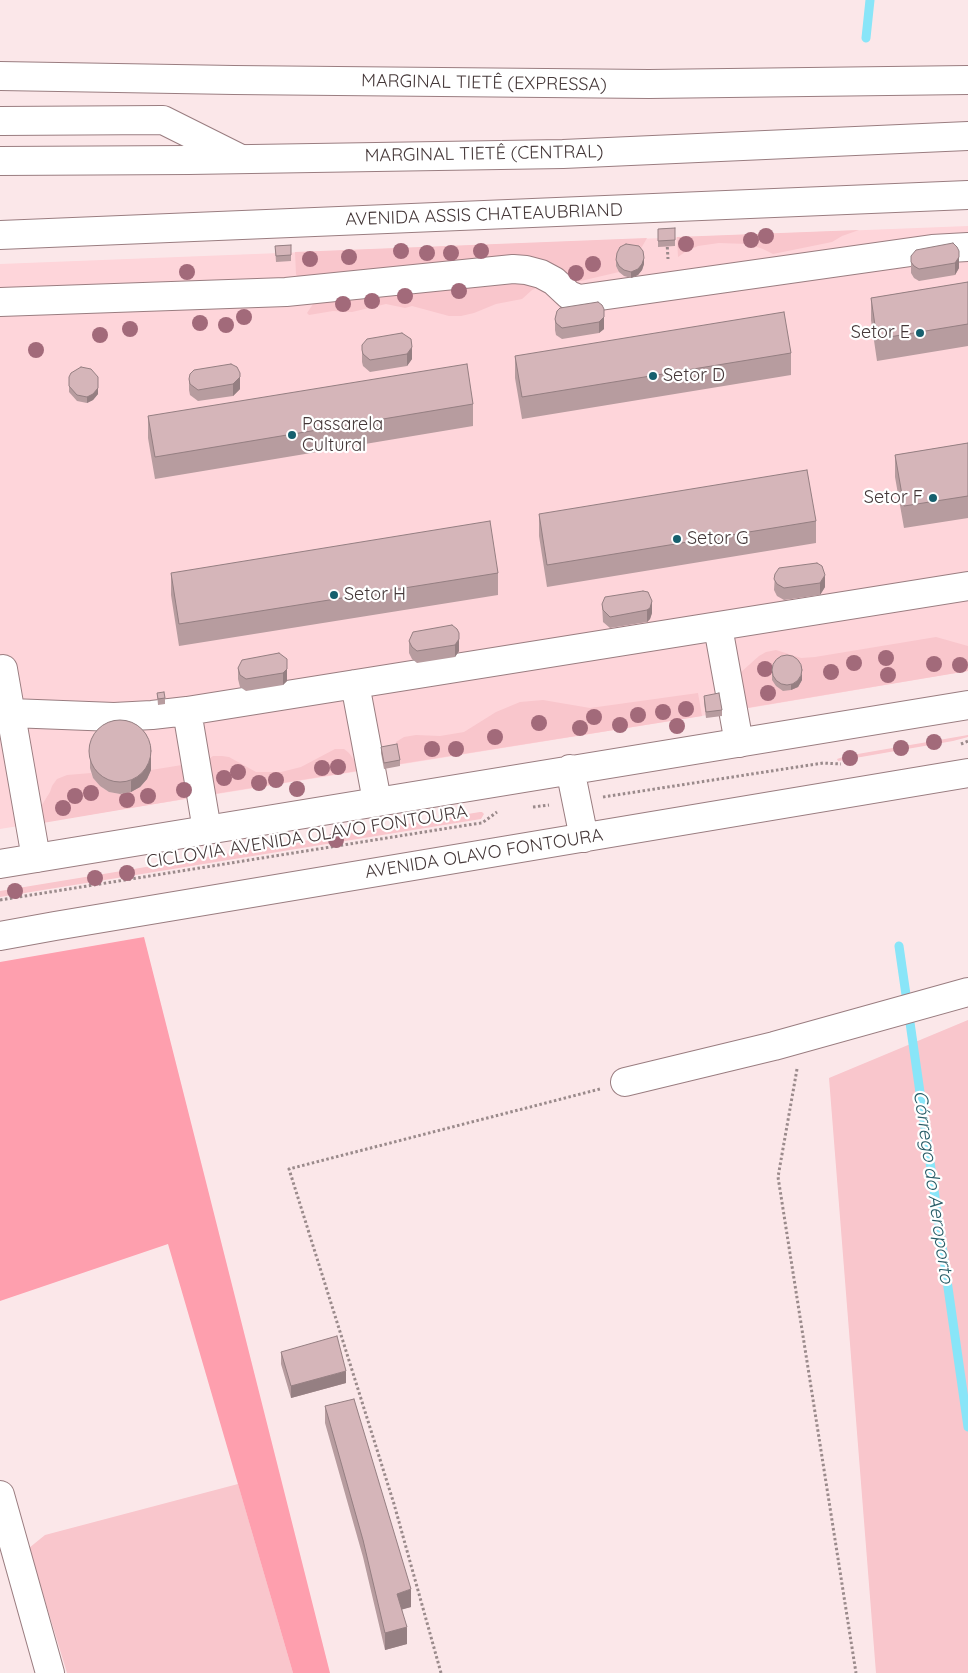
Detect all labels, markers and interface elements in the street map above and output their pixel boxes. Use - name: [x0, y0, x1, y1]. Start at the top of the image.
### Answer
- street label: MARGINAL TIETÊ (EXPRESSA): [361, 70, 607, 96]
- street label: MARGINAL TIETÊ (CENTRAL): [364, 141, 604, 167]
- street label: AVENIDA ASSIS CHATEAUBRIAND: [345, 199, 623, 231]
- place label: Setor E: [851, 322, 910, 344]
- marker: Setor E: [914, 327, 926, 339]
- place label: Setor D: [663, 365, 725, 387]
- marker: Setor D: [647, 370, 659, 382]
- place label: Passarela Cultural: [302, 414, 383, 456]
- marker: Passarela Cultural: [286, 429, 298, 441]
- place label: Setor F: [864, 487, 923, 509]
- marker: Setor F: [927, 492, 939, 504]
- place label: Setor G: [687, 528, 749, 550]
- marker: Setor G: [671, 533, 683, 545]
- place label: Setor H: [344, 584, 406, 606]
- marker: Setor H: [328, 589, 340, 601]
- street label: CICLOVIA AVENIDA OLAVO FONTOURA: [145, 801, 469, 873]
- street label: AVENIDA OLAVO FONTOURA: [363, 824, 605, 884]
- water label: Córrego do Aeroporto: [908, 1089, 958, 1285]

